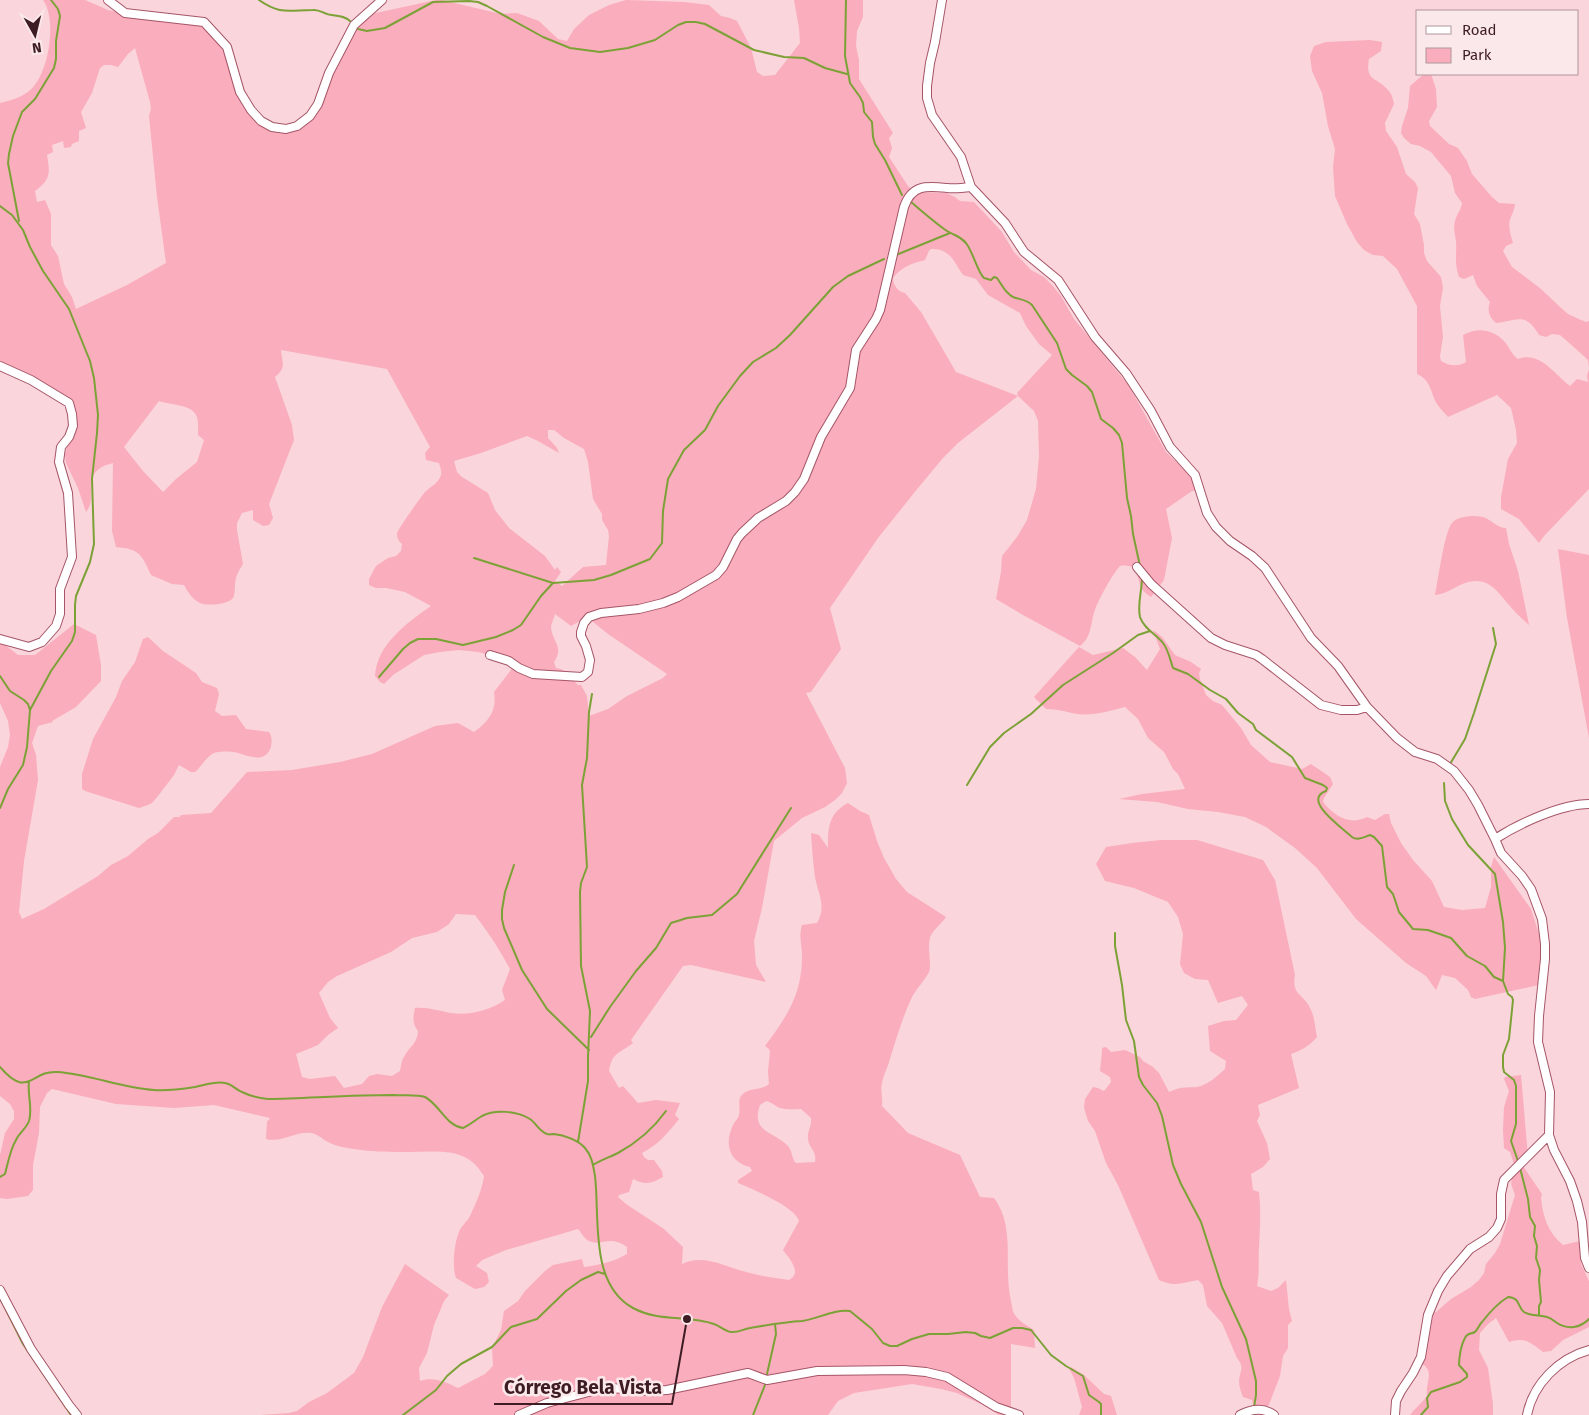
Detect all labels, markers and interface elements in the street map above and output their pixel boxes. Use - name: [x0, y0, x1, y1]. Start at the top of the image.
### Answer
- north arrow: [10, 10, 60, 60]
- legend: [1416, 10, 1579, 75]
- text: Road: [1462, 21, 1497, 39]
- text: N: [31, 38, 43, 56]
- text: Park: [1462, 46, 1492, 64]
- callout: Córrego Bela Vista: [494, 1370, 672, 1404]
- text: Córrego Bela Vista: [504, 1376, 662, 1399]

